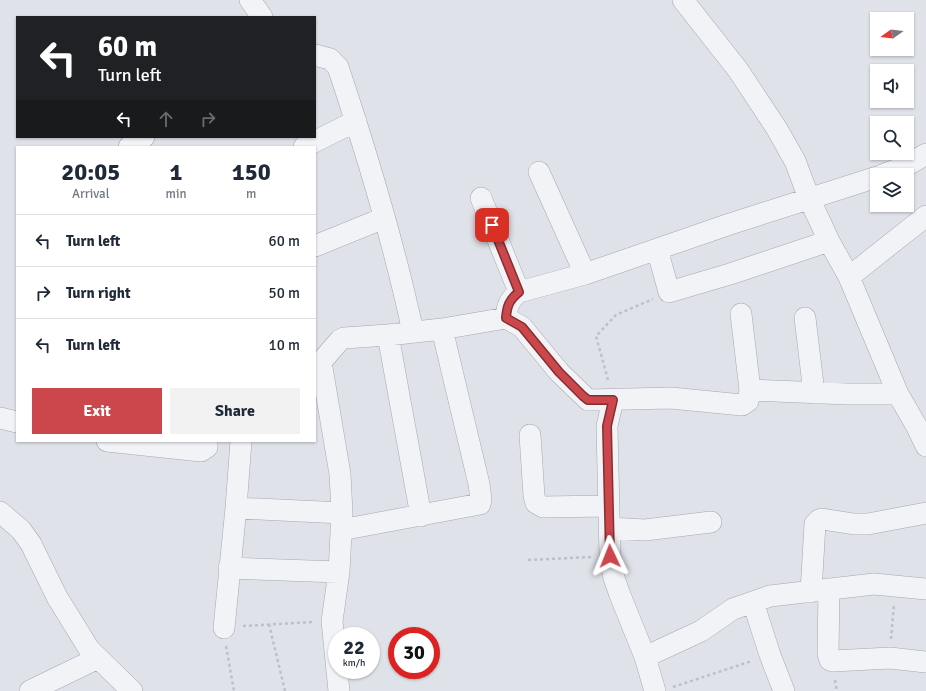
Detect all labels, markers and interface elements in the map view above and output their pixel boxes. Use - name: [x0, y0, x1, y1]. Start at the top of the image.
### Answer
- north arrow: [870, 12, 914, 56]
- map controls: [870, 12, 914, 212]
- text: 60 m: [98, 30, 157, 64]
- icon: left: [32, 32, 84, 84]
- text: Turn left: [98, 64, 161, 86]
- button: sound: [870, 64, 914, 108]
- icon: left: [113, 108, 135, 130]
- icon: ahead: [155, 108, 177, 130]
- icon: right: [197, 108, 219, 130]
- button: search: [870, 116, 914, 160]
- text: 20:05: [61, 157, 120, 187]
- text: 1: [170, 157, 182, 187]
- text: 150: [232, 157, 271, 187]
- button: layers: [870, 168, 914, 212]
- text: Arrival: [72, 186, 109, 202]
- text: min: [166, 186, 187, 202]
- text: m: [246, 186, 256, 202]
- pin: [475, 208, 509, 242]
- icon: arrive: [481, 214, 503, 236]
- icon: left: [32, 230, 54, 252]
- text: Turn left: [66, 232, 120, 250]
- text: 60 m: [269, 232, 300, 250]
- icon: right: [32, 282, 54, 304]
- text: Turn right: [66, 284, 131, 302]
- text: 50 m: [269, 284, 300, 302]
- icon: left: [32, 334, 54, 356]
- text: Turn left: [66, 336, 120, 354]
- text: 10 m: [269, 336, 300, 354]
- button: Exit: [32, 388, 162, 434]
- button: Share: [170, 388, 300, 434]
- position arrow: [589, 535, 631, 577]
- speed limit sign: 30: [388, 627, 440, 679]
- text: 22: [343, 635, 365, 660]
- text: km/h: [343, 657, 365, 669]

